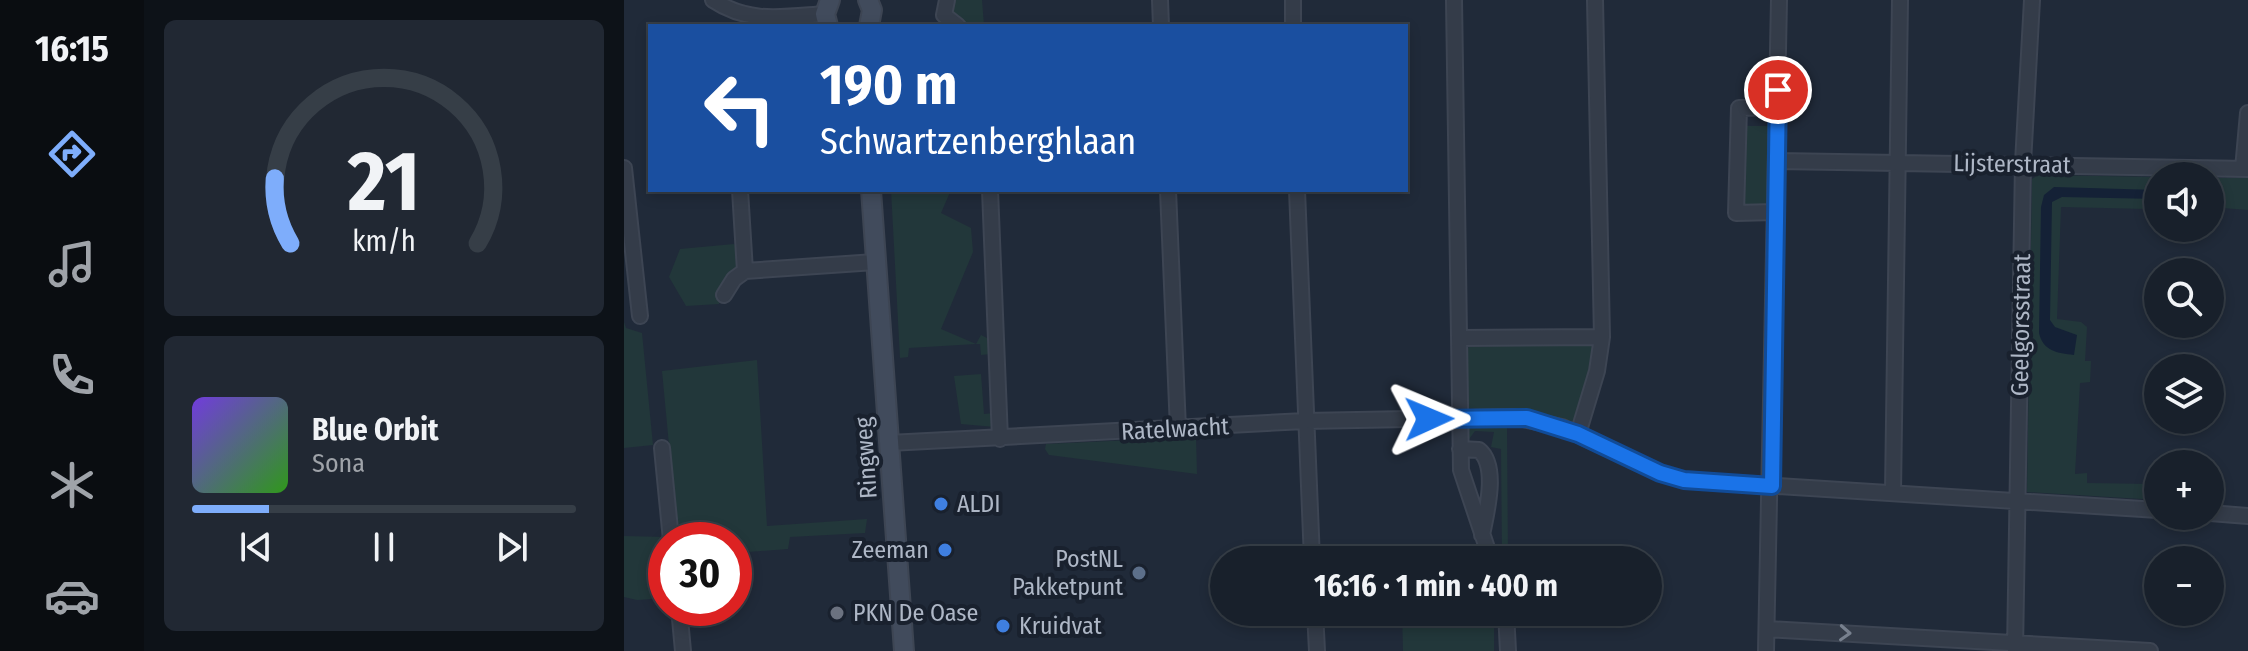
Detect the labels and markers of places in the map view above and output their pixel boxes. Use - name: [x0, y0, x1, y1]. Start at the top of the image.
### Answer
- pin: [1744, 56, 1812, 124]
- place label: ALDI: [957, 490, 1001, 518]
- marker: ALDI: [932, 495, 950, 513]
- place label: Zeeman: [852, 536, 929, 564]
- marker: Zeeman: [936, 541, 954, 559]
- place label: PostNL Pakketpunt: [1012, 545, 1123, 601]
- marker: PostNL Pakketpunt: [1130, 564, 1148, 582]
- place label: PKN De Oase: [853, 599, 978, 627]
- marker: PKN De Oase: [828, 604, 846, 622]
- place label: Kruidvat: [1019, 612, 1102, 640]
- marker: Kruidvat: [994, 617, 1012, 635]

